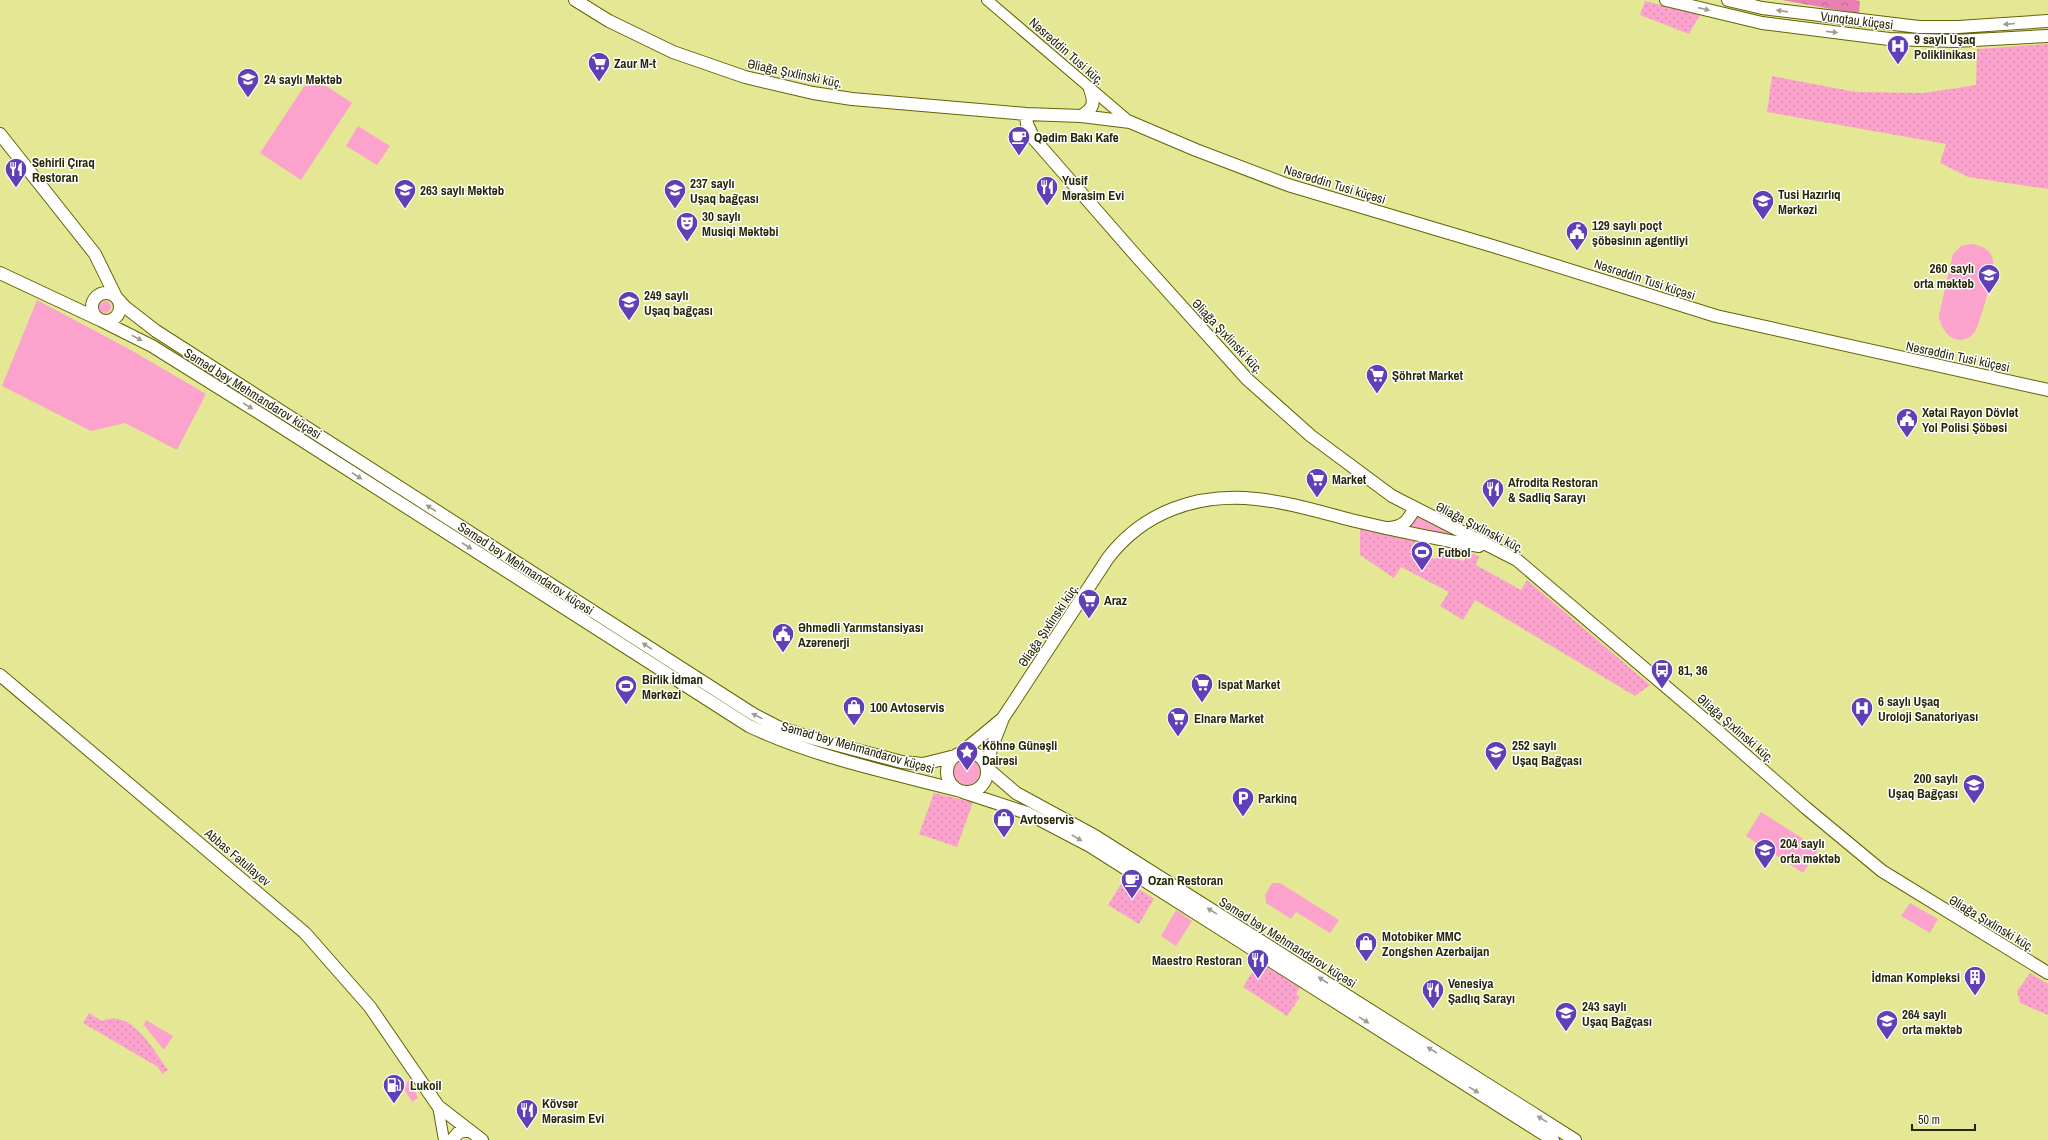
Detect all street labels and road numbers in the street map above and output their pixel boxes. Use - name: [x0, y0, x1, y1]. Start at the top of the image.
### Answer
- street label: Vunqtau küçəsi: [1820, 8, 1894, 33]
- street label: Nəsrəddin Tusi küç.: [1026, 14, 1108, 89]
- street label: Əliağa Şıxlinski küç.: [746, 55, 844, 92]
- street label: Nəsrəddin Tusi küçəsi: [1282, 161, 1388, 208]
- street label: Nəsrəddin Tusi küçəsi: [1592, 255, 1698, 304]
- street label: Əliağa Şıxlinski küç.: [1188, 295, 1267, 378]
- street label: Nəsrəddin Tusi küçəsi: [1905, 337, 2011, 376]
- street label: Səməd bəy Mehmandarov küçəsi: [181, 344, 325, 443]
- street label: Əliağa Şıxlinski küç.: [1433, 498, 1527, 557]
- street label: Səməd bəy Mehmandarov küçəsi: [455, 518, 597, 619]
- street label: Əliağa Şıxlinski küç.: [1014, 580, 1083, 670]
- street label: Əliağa Şıxlinski küç.: [1694, 690, 1778, 767]
- street label: Səməd bəy Mehmandarov küçəsi: [779, 717, 937, 778]
- street label: Abbas Fətullayev: [200, 824, 275, 890]
- street label: Əliağa Şıxlinski küç.: [1946, 891, 2038, 956]
- street label: Səməd bəy Mehmandarov küçəsi: [1216, 893, 1360, 992]

